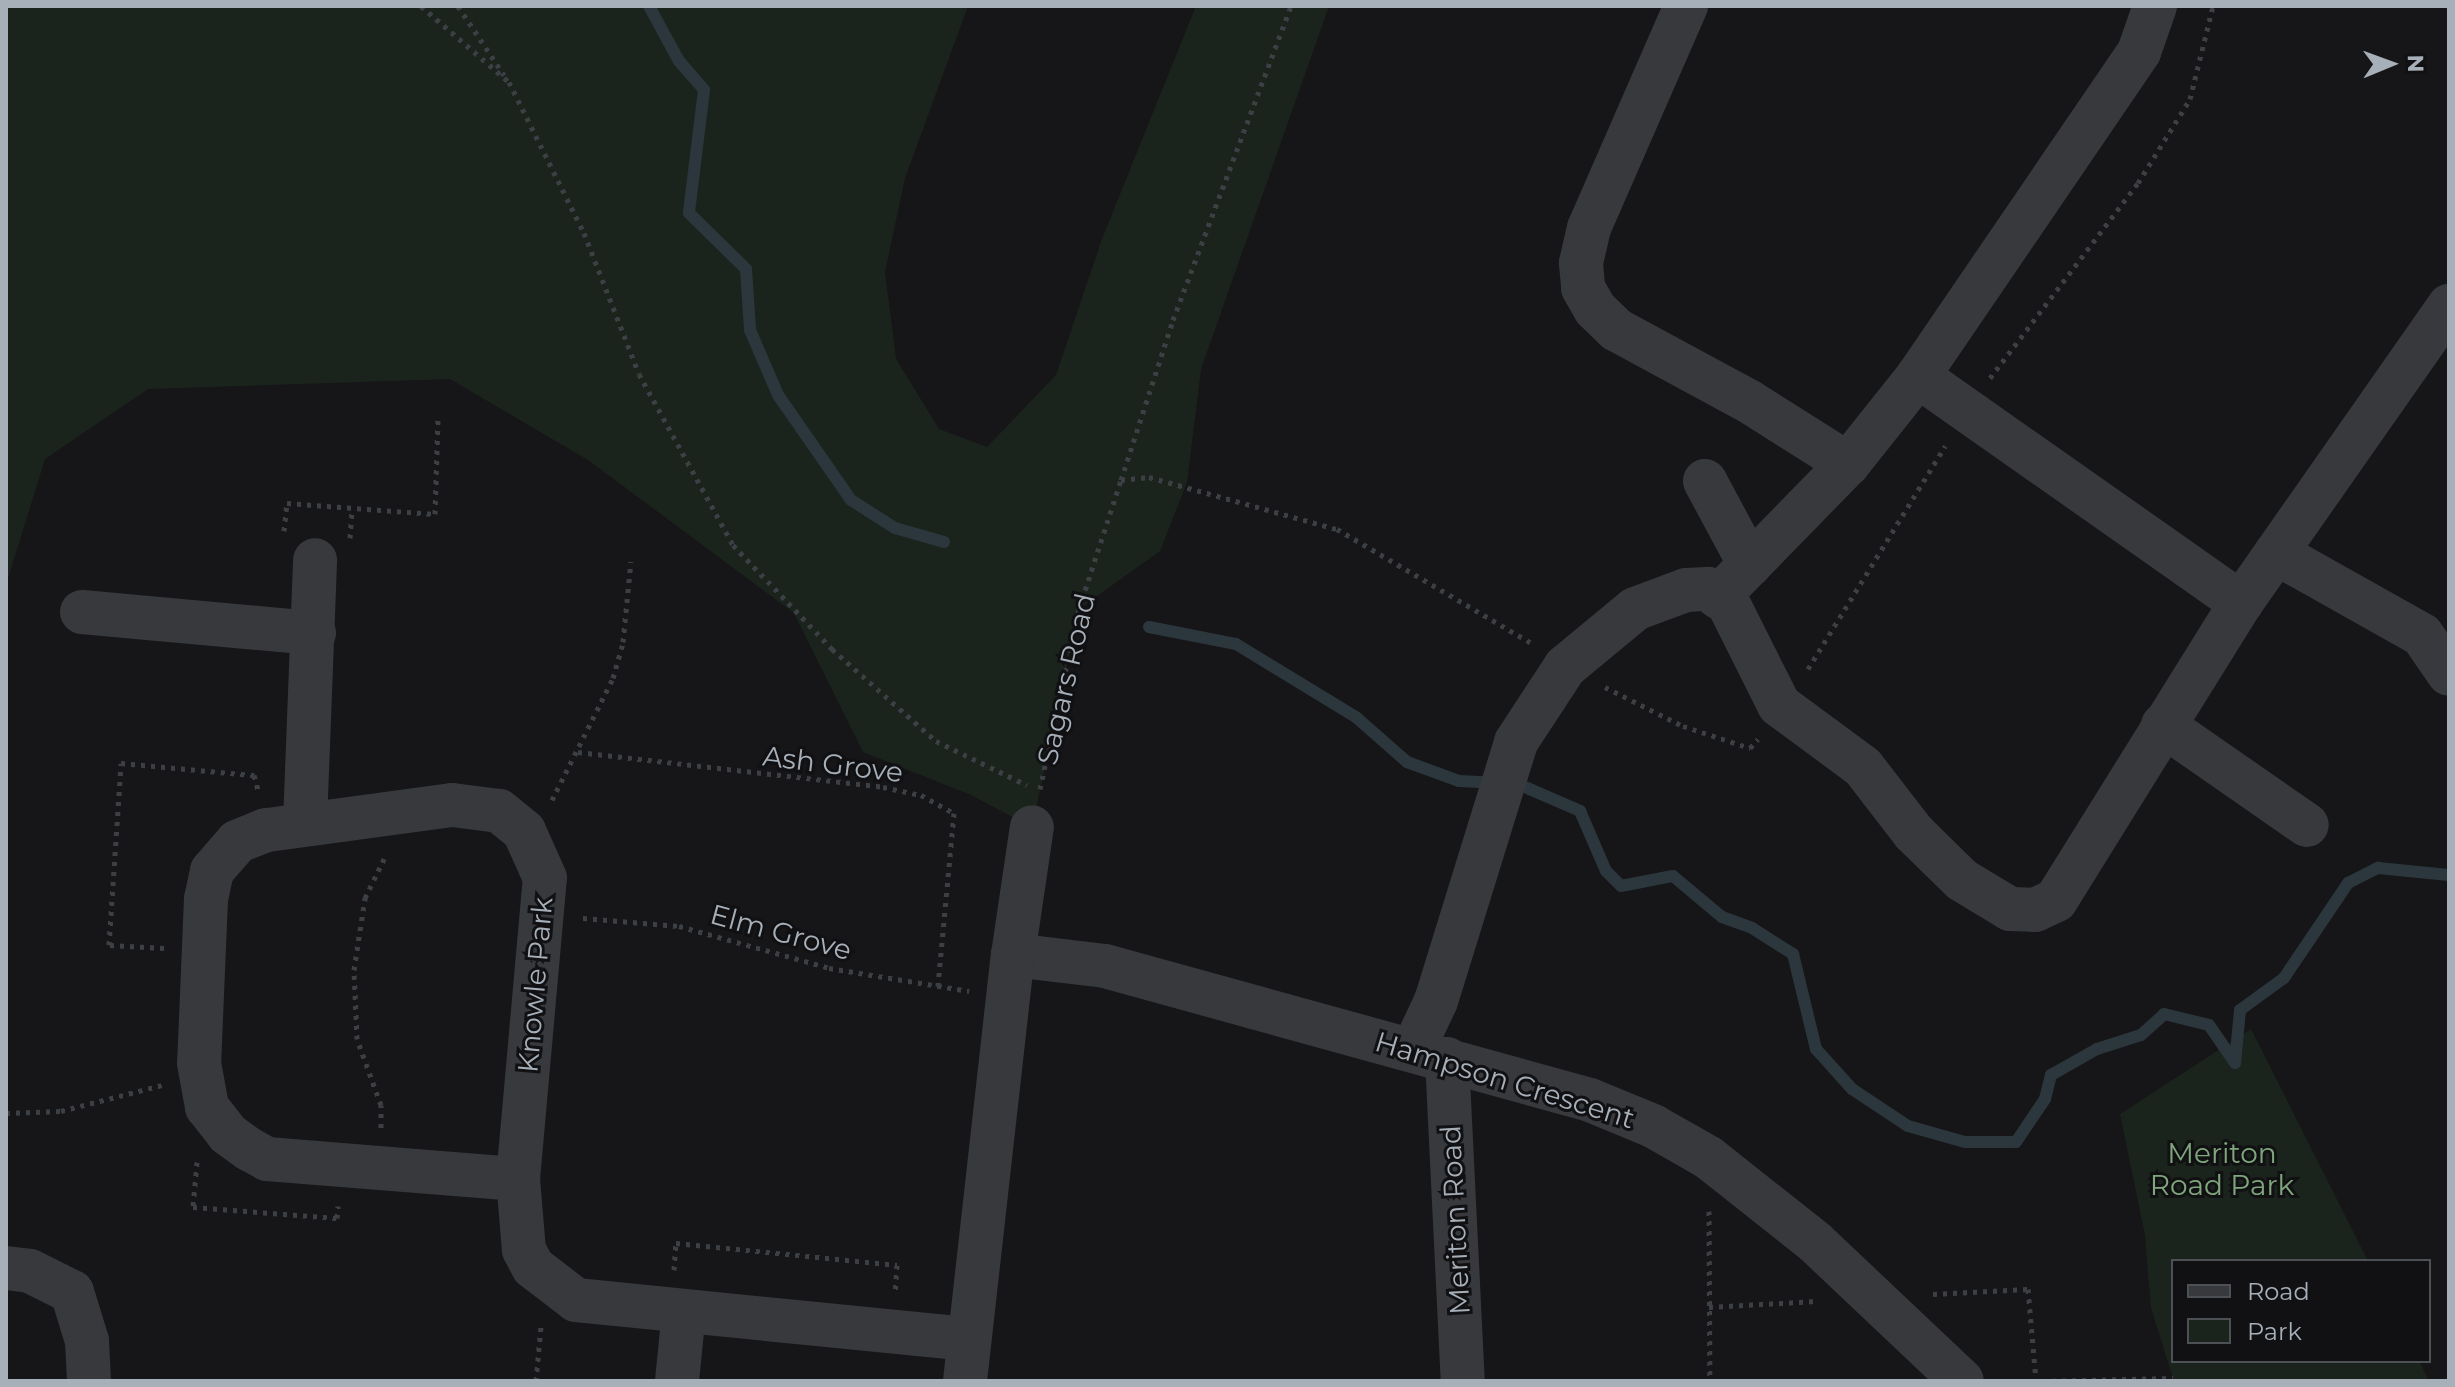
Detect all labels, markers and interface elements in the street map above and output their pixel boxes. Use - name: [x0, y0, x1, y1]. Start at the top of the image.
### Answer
- north arrow: [2351, 24, 2431, 104]
- text: N: [2402, 54, 2429, 73]
- street label: Sagars Road: [1030, 590, 1102, 768]
- street label: Ash Grove: [761, 739, 905, 789]
- street label: Knowle Park: [511, 896, 559, 1074]
- street label: Elm Grove: [707, 897, 855, 967]
- street label: Hampson Crescent: [1371, 1025, 1639, 1135]
- street label: Meriton Road: [1433, 1124, 1477, 1316]
- park label: Meriton Road Park: [2150, 1136, 2294, 1202]
- legend: [2171, 1259, 2431, 1363]
- text: Road: [2247, 1277, 2310, 1306]
- text: Park: [2247, 1317, 2302, 1346]

